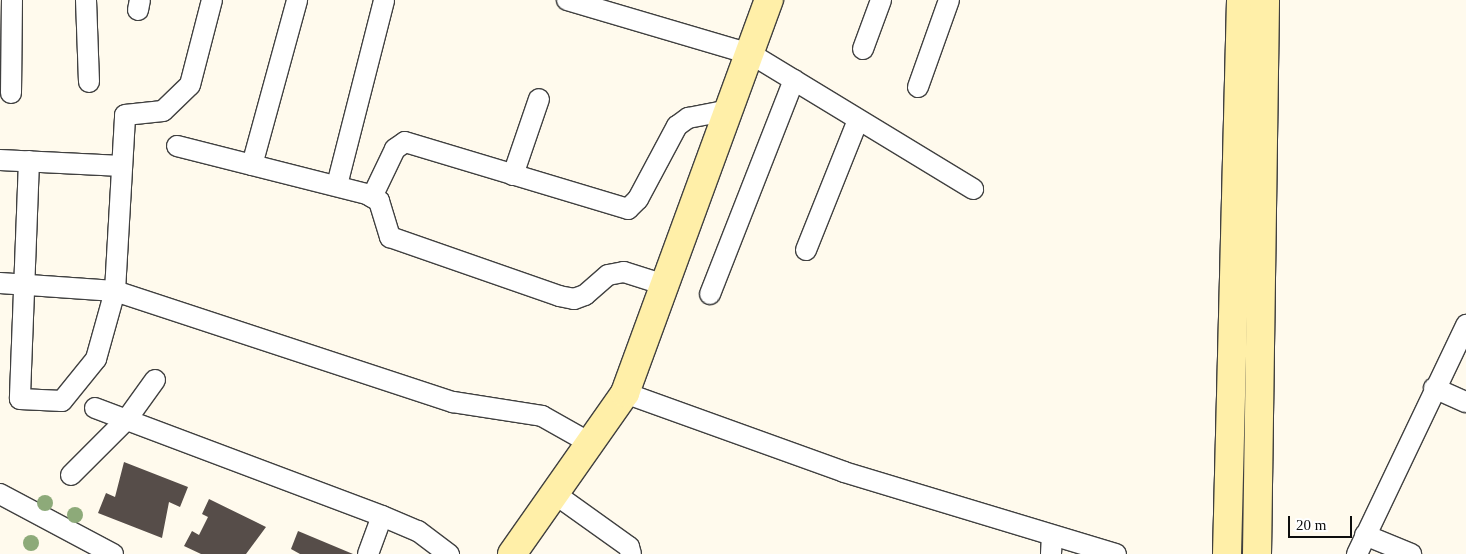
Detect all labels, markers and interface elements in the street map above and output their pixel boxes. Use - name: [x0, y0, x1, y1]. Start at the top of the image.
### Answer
- scale bar: [1291, 506, 1355, 538]
- text: 20 m: [1296, 517, 1326, 533]

